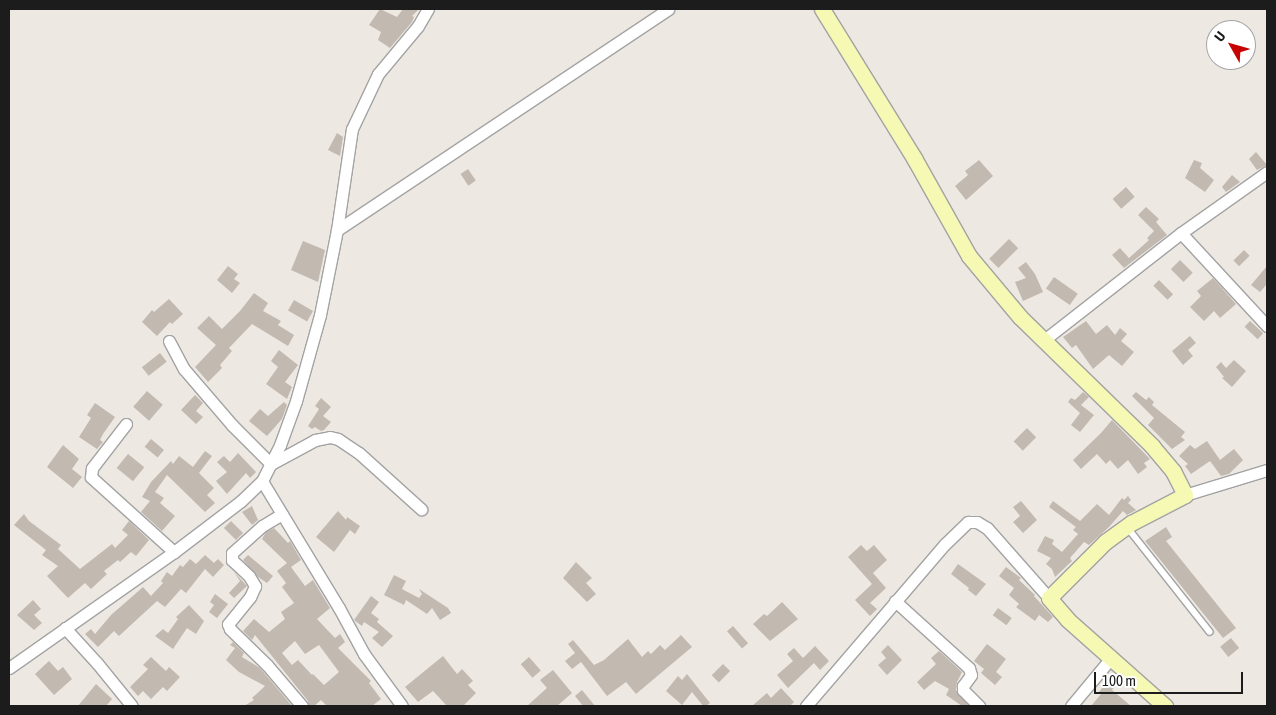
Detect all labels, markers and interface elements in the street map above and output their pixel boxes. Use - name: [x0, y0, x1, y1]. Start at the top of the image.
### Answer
- north arrow: [1206, 20, 1256, 70]
- text: U: [1211, 28, 1229, 45]
- scale bar: [1096, 662, 1245, 694]
- text: 100 m: [1102, 672, 1136, 689]

